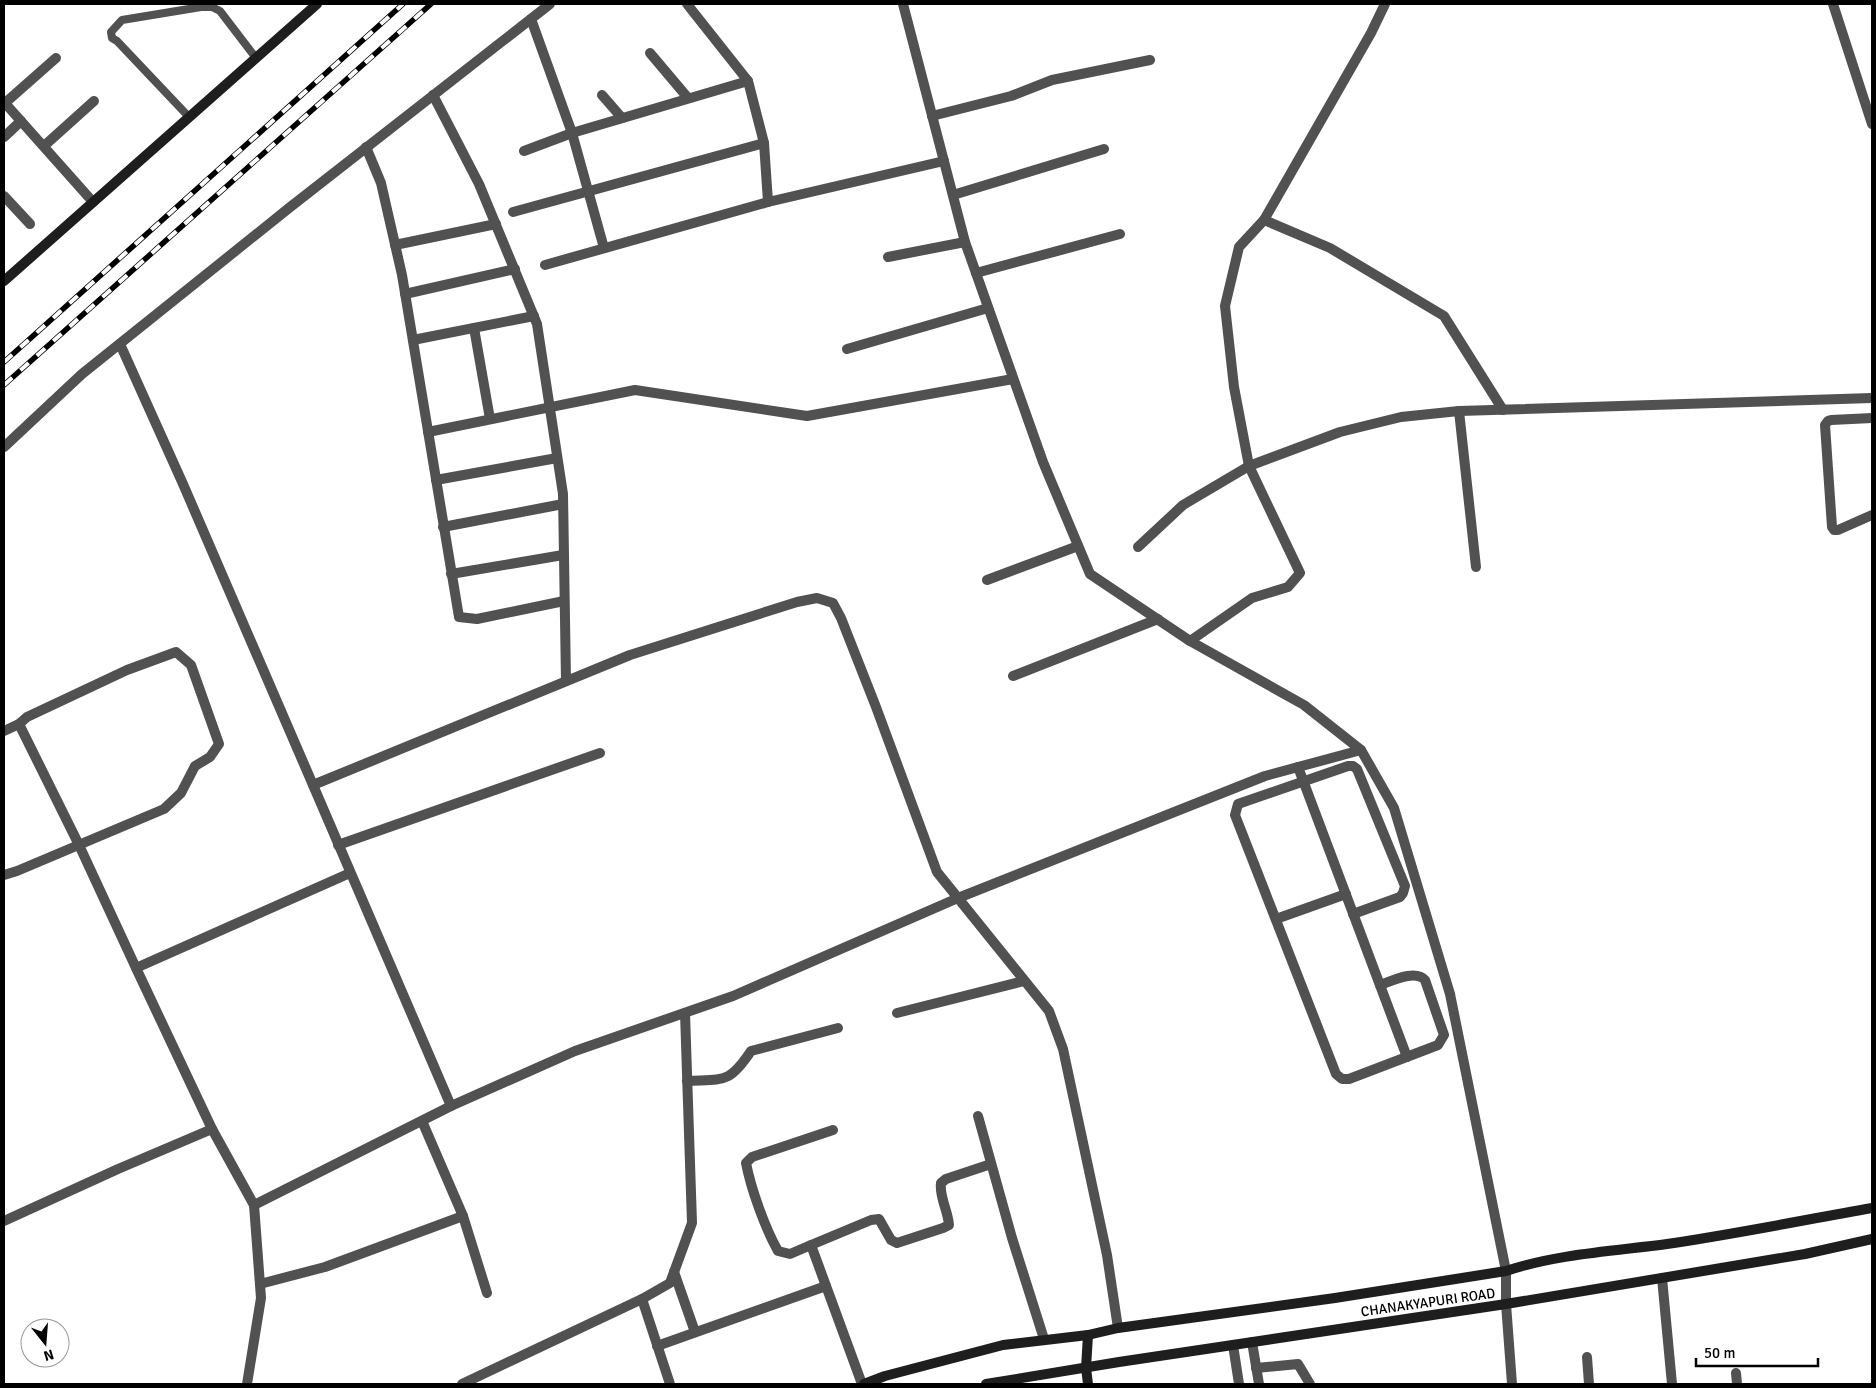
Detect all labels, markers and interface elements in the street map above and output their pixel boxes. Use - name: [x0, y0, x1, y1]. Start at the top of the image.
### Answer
- street label: CHANAKYAPURI ROAD: [1360, 1285, 1496, 1320]
- north arrow: [20, 1318, 70, 1368]
- scale bar: [1696, 1336, 1818, 1368]
- text: 50 m: [1704, 1344, 1735, 1362]
- text: N: [42, 1345, 56, 1365]

